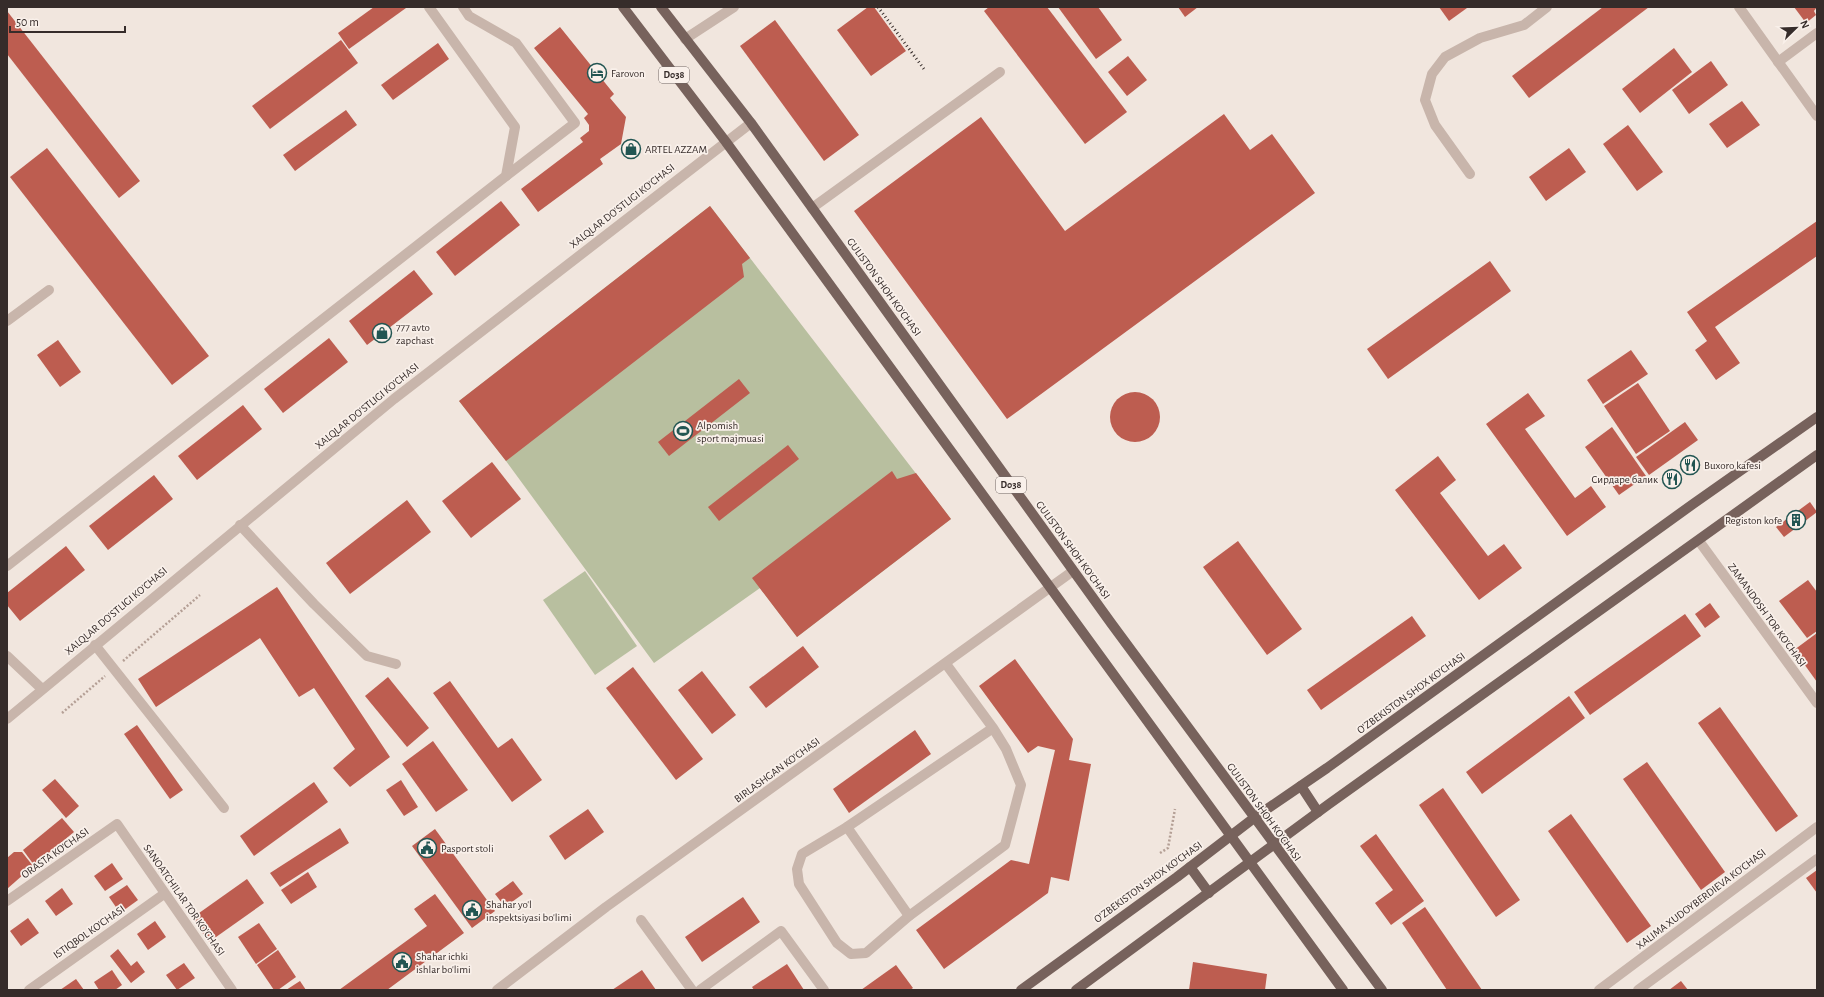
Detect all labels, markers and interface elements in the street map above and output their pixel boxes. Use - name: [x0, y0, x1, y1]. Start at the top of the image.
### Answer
- scale bar: [10, 8, 125, 34]
- north arrow: [1776, 8, 1816, 48]
- text: 50 m: [16, 16, 39, 28]
- text: N: [1798, 19, 1811, 30]
- hotel icon: Farovon: [586, 62, 608, 84]
- road number: D038: [659, 67, 689, 83]
- place label: Farovon: [611, 68, 645, 79]
- shop icon: ARTEL AZZAM: [620, 138, 642, 160]
- place label: ARTEL AZZAM: [645, 144, 707, 155]
- street label: XALQLAR DO'STLIGI KO'CHASI: [567, 162, 677, 250]
- street label: GULISTON SHOH KO'CHASI: [845, 236, 923, 338]
- shop icon: 777 avto zapchast: [371, 322, 393, 344]
- place label: 777 avto zapchast: [396, 322, 434, 346]
- street label: XALQLAR DO'STLIGI KO'CHASI: [313, 361, 421, 451]
- sports icon: Alpomish sport majmuasi: [672, 420, 694, 442]
- place label: Alpomish sport majmuasi: [697, 420, 764, 444]
- restaurant icon: Buxoro kafesi: [1679, 454, 1701, 476]
- place label: Buxoro kafesi: [1704, 460, 1761, 471]
- restaurant icon: Сирдаре балик: [1661, 468, 1683, 490]
- place label: Сирдаре балик: [1591, 474, 1658, 485]
- road number: D038: [996, 477, 1026, 493]
- street label: GULISTON SHOH KO'CHASI: [1034, 499, 1112, 601]
- building icon: Registon kofe: [1785, 509, 1807, 531]
- place label: Registon kofe: [1725, 515, 1782, 526]
- street label: ZAMANDOSH TOR KO'CHASI: [1726, 561, 1808, 669]
- street label: XALQLAR DO'STLIGI KO'CHASI: [63, 565, 169, 657]
- street label: O'ZBEKISTON SHOX KO'CHASI: [1355, 650, 1467, 736]
- street label: BIRLASHGAN KO'CHASI: [732, 735, 822, 805]
- street label: GULISTON SHOH KO'CHASI: [1225, 761, 1303, 863]
- street label: ORASTA KO'CHASI: [19, 826, 91, 880]
- public building icon: Pasport stoli: [416, 837, 438, 859]
- street label: O'ZBEKISTON SHOX KO'CHASI: [1092, 839, 1204, 925]
- street label: SANOATCHILAR TOR KO'CHASI: [141, 842, 227, 958]
- place label: Pasport stoli: [441, 843, 494, 854]
- street label: XALIMA XUDOYBERDIEVA KO'CHASI: [1634, 847, 1768, 951]
- public building icon: Shahar yo'l inspektsiyasi bo'limi: [461, 899, 483, 921]
- place label: Shahar yo'l inspektsiyasi bo'limi: [486, 899, 572, 923]
- street label: ISTIQBOL KO'CHASI: [51, 903, 127, 961]
- public building icon: Shahar ichki ishlar bo'limi: [391, 951, 413, 973]
- place label: Shahar ichki ishlar bo'limi: [416, 951, 471, 975]

